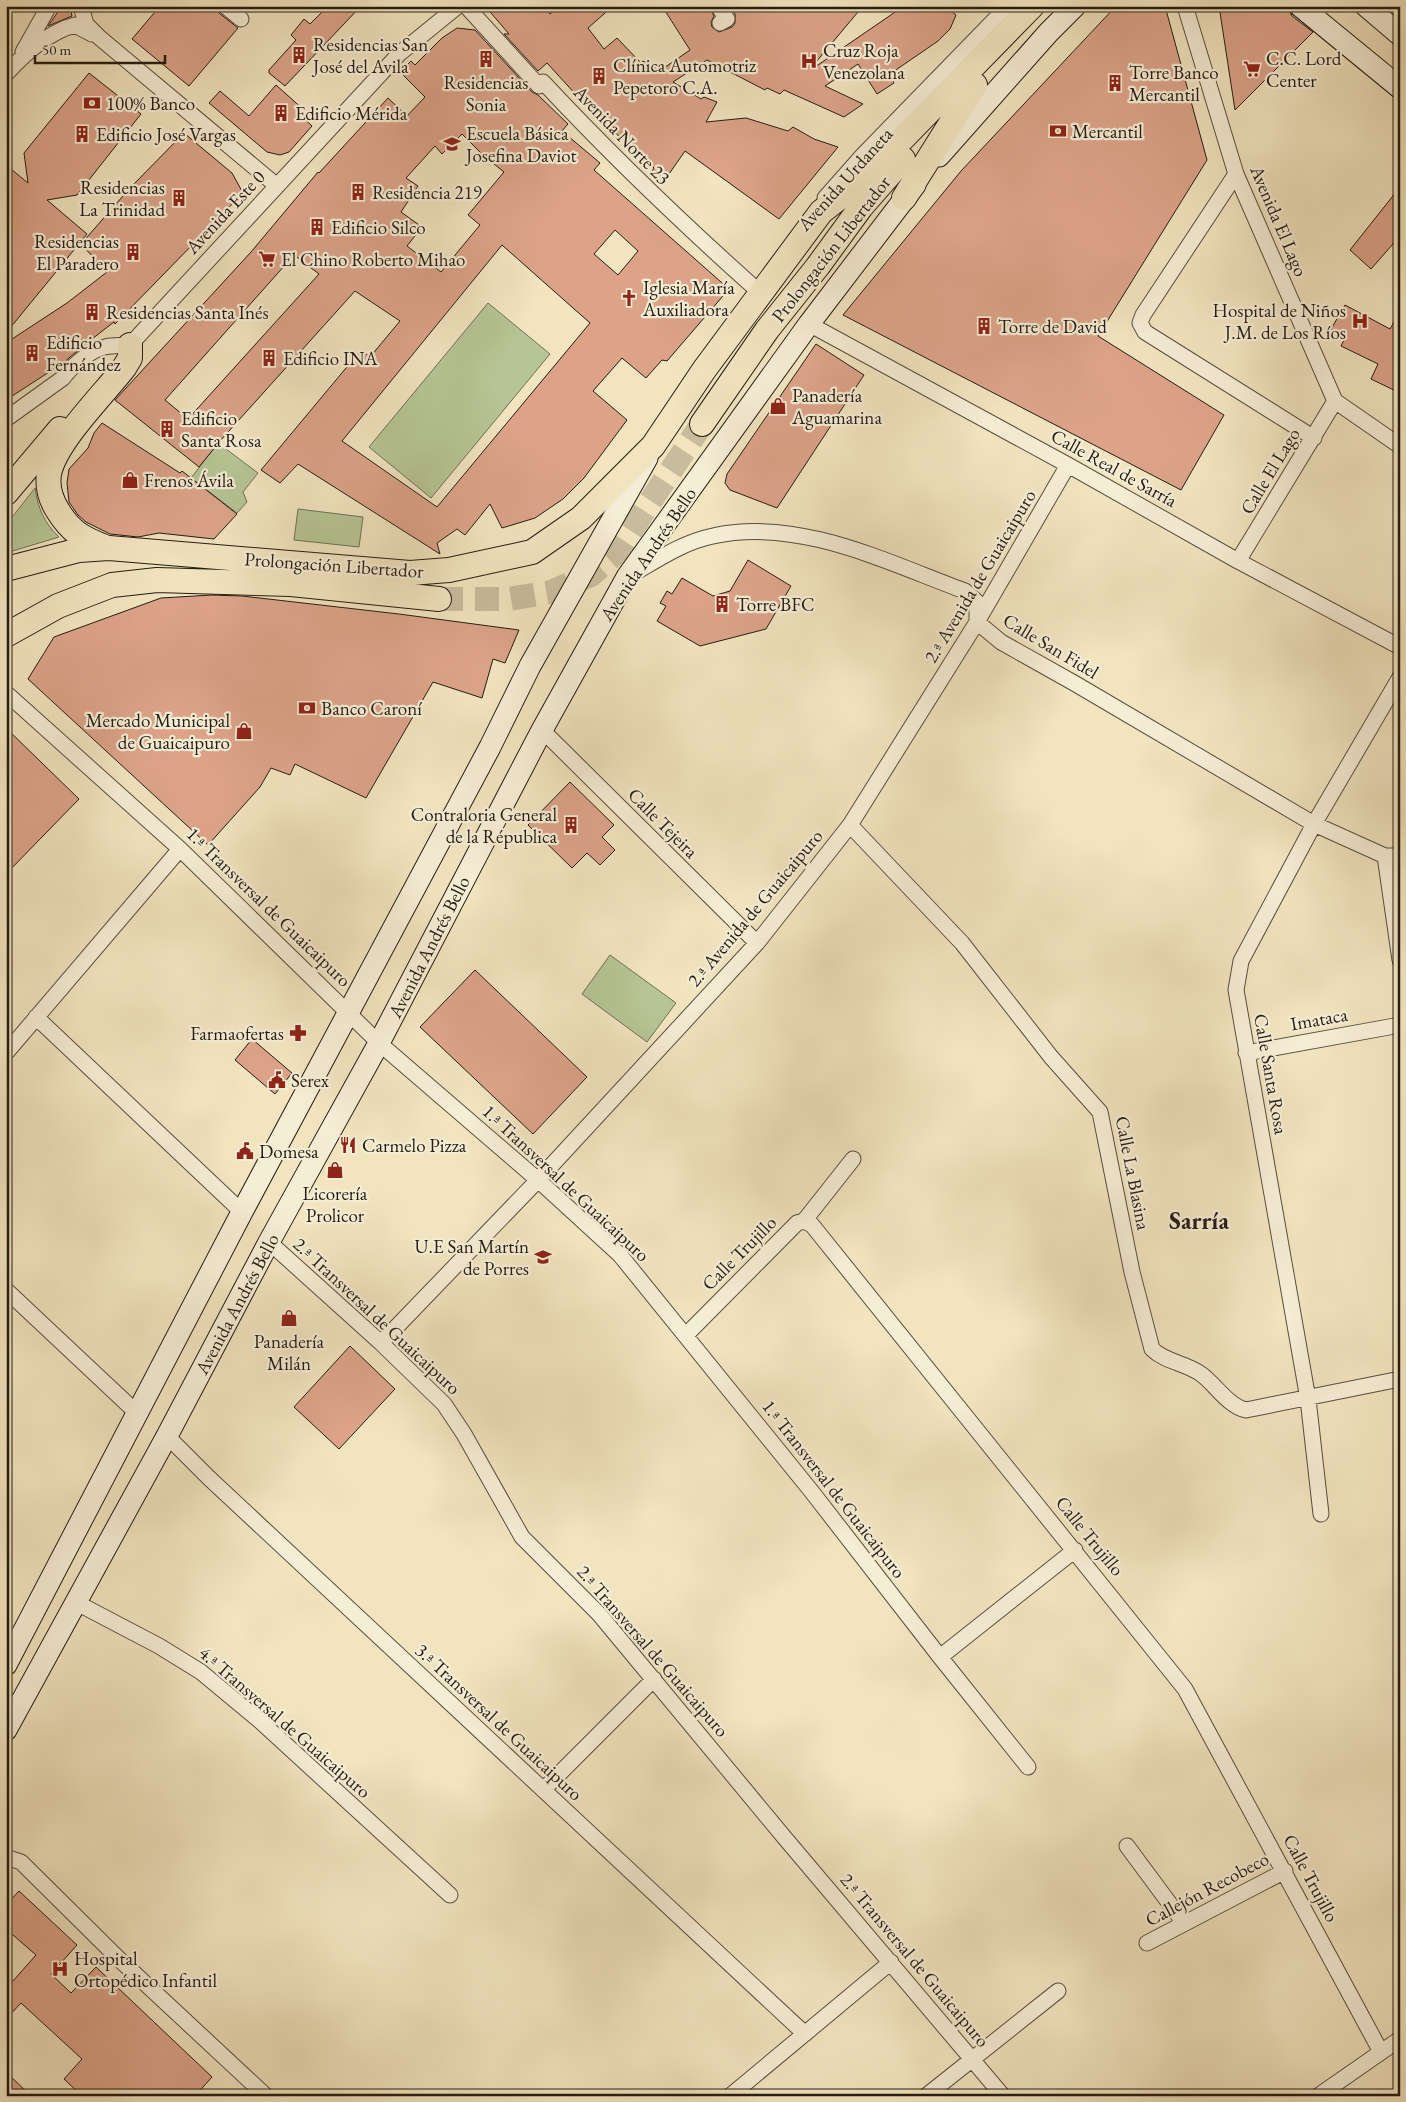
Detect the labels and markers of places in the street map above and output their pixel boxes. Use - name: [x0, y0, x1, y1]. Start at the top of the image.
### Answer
- place label: Residencias San José del Avila: [311, 32, 428, 79]
- place label: Cruz Roja Venezolana: [823, 38, 905, 85]
- building icon: Residencias San José del Avila: [289, 45, 309, 65]
- place label: C.C. Lord Center: [1266, 46, 1342, 93]
- building icon: Residencias Sonia: [476, 49, 496, 69]
- hospital icon: Cruz Roja Venezolana: [799, 51, 819, 71]
- place label: Clínica Automotriz Pepetoro C.A.: [613, 53, 757, 100]
- supermarket icon: C.C. Lord Center: [1242, 59, 1262, 79]
- place label: Torre Banco Mercantil: [1129, 60, 1219, 107]
- building icon: Clínica Automotriz Pepetoro C.A.: [589, 66, 609, 86]
- place label: Residencias Sonia: [444, 70, 528, 117]
- building icon: Torre Banco Mercantil: [1105, 73, 1125, 93]
- place label: 100% Banco: [106, 91, 195, 116]
- bank icon: 100% Banco: [82, 93, 102, 113]
- place label: Edificio Mérida: [295, 101, 408, 126]
- building icon: Edificio Mérida: [271, 103, 291, 123]
- place label: Mercantil: [1072, 119, 1143, 144]
- place label: Escuela Básica Josefina Daviot: [464, 121, 577, 168]
- bank icon: Mercantil: [1048, 121, 1068, 141]
- place label: Edificio José Vargas: [96, 122, 236, 147]
- building icon: Edificio José Vargas: [72, 124, 92, 144]
- school or university icon: Escuela Básica Josefina Daviot: [442, 134, 462, 154]
- place label: Residencias La Trinidad: [79, 175, 165, 222]
- place label: Residencia 219: [372, 180, 482, 205]
- building icon: Residencia 219: [348, 182, 368, 202]
- building icon: Residencias La Trinidad: [169, 188, 189, 208]
- place label: Edificio Silco: [331, 215, 426, 240]
- building icon: Edificio Silco: [307, 217, 327, 237]
- place label: Residencias El Paradero: [34, 229, 119, 276]
- building icon: Residencias El Paradero: [123, 242, 143, 262]
- place label: El Chino Roberto Mihao: [281, 247, 465, 272]
- supermarket icon: El Chino Roberto Mihao: [257, 249, 277, 269]
- place label: Iglesia María Auxiliadora: [642, 275, 735, 322]
- church icon: Iglesia María Auxiliadora: [619, 288, 639, 308]
- place label: Hospital de Niños J.M. de Los Ríos: [1213, 298, 1346, 345]
- place label: Residencias Santa Inés: [106, 300, 269, 325]
- building icon: Residencias Santa Inés: [82, 302, 102, 322]
- hospital icon: Hospital de Niños J.M. de Los Ríos: [1350, 311, 1370, 331]
- place label: Torre de David: [998, 314, 1107, 339]
- building icon: Torre de David: [974, 316, 994, 336]
- place label: Edificio Fernández: [46, 330, 122, 377]
- building icon: Edificio Fernández: [22, 343, 42, 363]
- place label: Edificio INA: [283, 346, 378, 371]
- building icon: Edificio INA: [259, 348, 279, 368]
- place label: Panadería Aguamarina: [791, 383, 882, 430]
- shop icon: Panadería Aguamarina: [768, 396, 788, 416]
- place label: Edificio Santa Rosa: [181, 406, 262, 453]
- building icon: Edificio Santa Rosa: [157, 419, 177, 439]
- place label: Frenos Ávila: [144, 468, 234, 493]
- shop icon: Frenos Ávila: [120, 470, 140, 490]
- place label: Torre BFC: [736, 592, 814, 617]
- building icon: Torre BFC: [712, 594, 732, 614]
- place label: Banco Caroní: [321, 696, 422, 721]
- bank icon: Banco Caroní: [297, 698, 317, 718]
- place label: Mercado Municipal de Guaicaipuro: [86, 708, 230, 755]
- shop icon: Mercado Municipal de Guaicaipuro: [234, 721, 254, 741]
- place label: Contraloria General de la Républica: [411, 802, 557, 849]
- building icon: Contraloria General de la Républica: [561, 815, 581, 835]
- place label: Farmaofertas: [190, 1021, 284, 1046]
- pharmacy icon: Farmaofertas: [288, 1023, 308, 1043]
- place label: Serex: [291, 1068, 330, 1093]
- public building icon: Serex: [267, 1070, 287, 1090]
- place label: Carmelo Pizza: [362, 1133, 467, 1158]
- restaurant icon: Carmelo Pizza: [338, 1135, 358, 1155]
- place label: Domesa: [259, 1139, 319, 1164]
- public building icon: Domesa: [235, 1141, 255, 1161]
- shop icon: Licorería Prolicor: [325, 1160, 345, 1180]
- place label: Licorería Prolicor: [303, 1181, 368, 1228]
- place label: U.E San Martín de Porres: [415, 1234, 529, 1281]
- school or university icon: U.E San Martín de Porres: [533, 1247, 553, 1267]
- shop icon: Panadería Milán: [279, 1308, 299, 1328]
- place label: Panadería Milán: [254, 1329, 325, 1376]
- place label: Hospital Ortopédico Infantil: [74, 1946, 217, 1993]
- hospital icon: Hospital Ortopédico Infantil: [50, 1959, 70, 1979]

